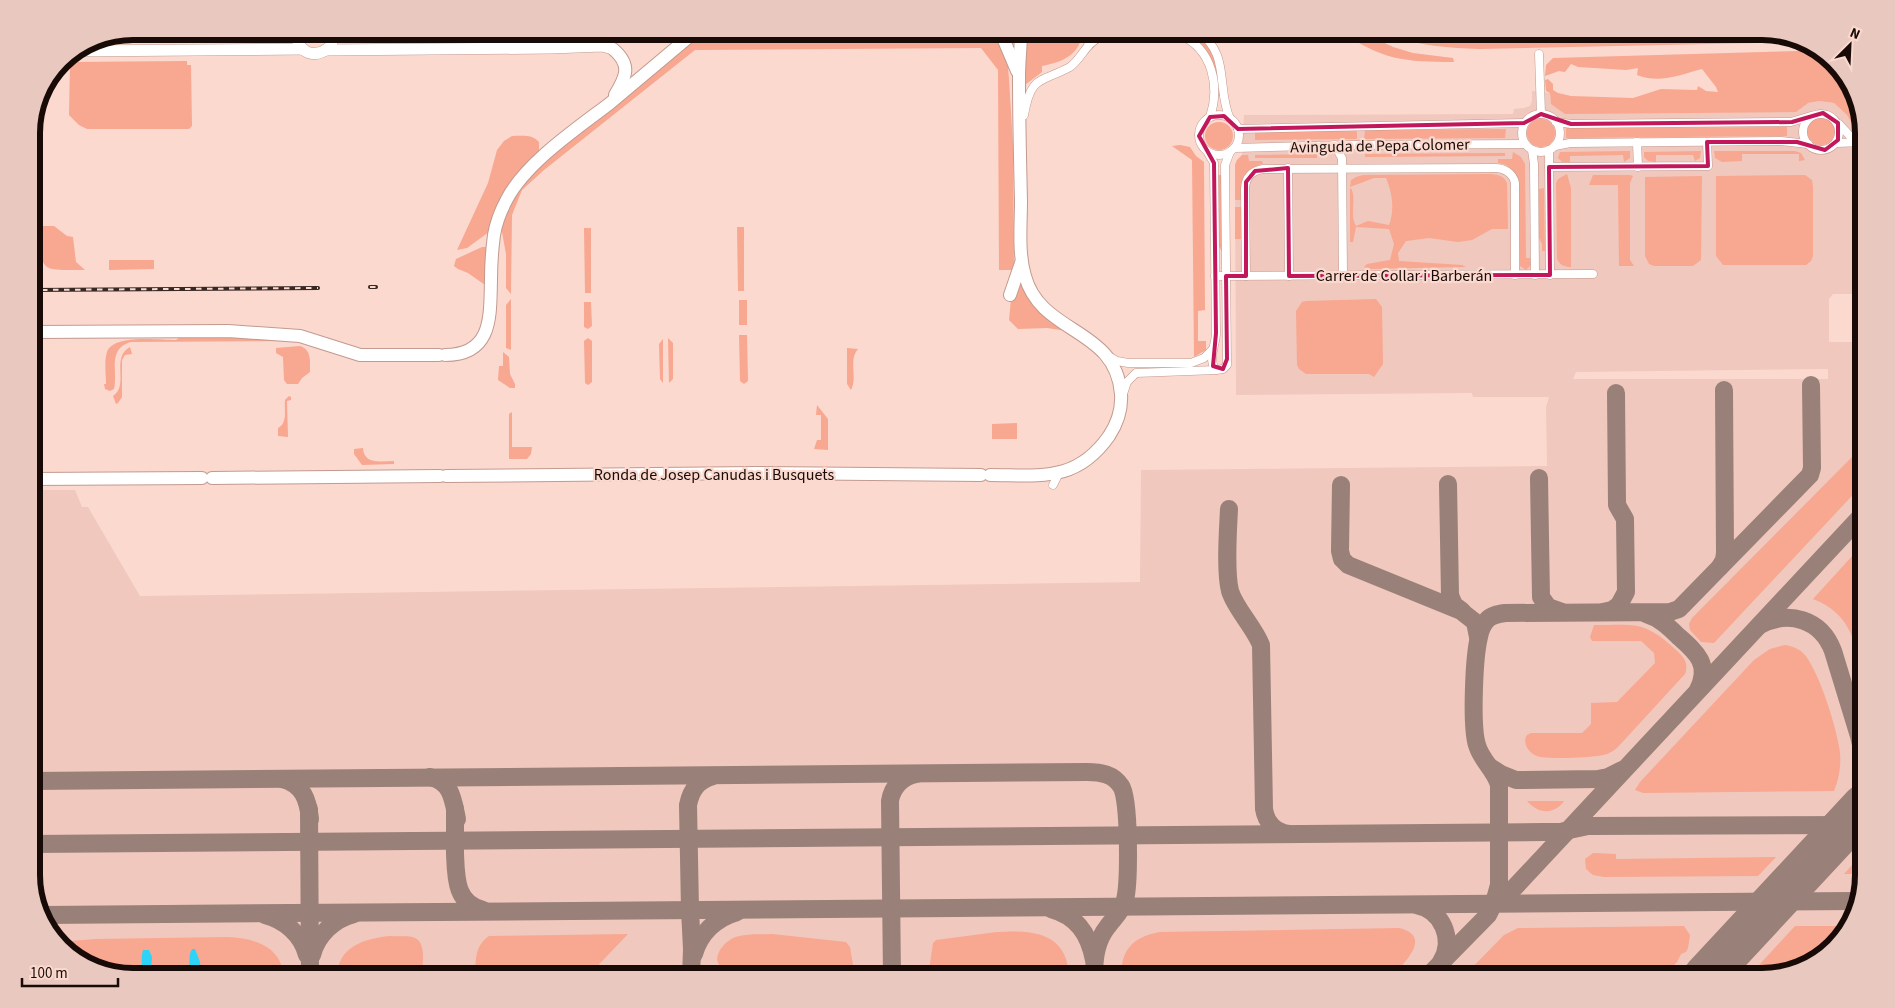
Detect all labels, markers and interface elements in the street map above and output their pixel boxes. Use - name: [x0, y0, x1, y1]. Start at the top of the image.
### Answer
- north arrow: [1825, 20, 1875, 70]
- text: N: [1847, 23, 1863, 45]
- street label: Avinguda de Pepa Colomer: [1290, 133, 1470, 159]
- street label: Carrer de Collar i Barberán: [1316, 265, 1492, 287]
- street label: Ronda de Josep Canudas i Busquets: [594, 464, 834, 486]
- scale bar: [22, 956, 119, 988]
- text: 100 m: [30, 963, 68, 984]

